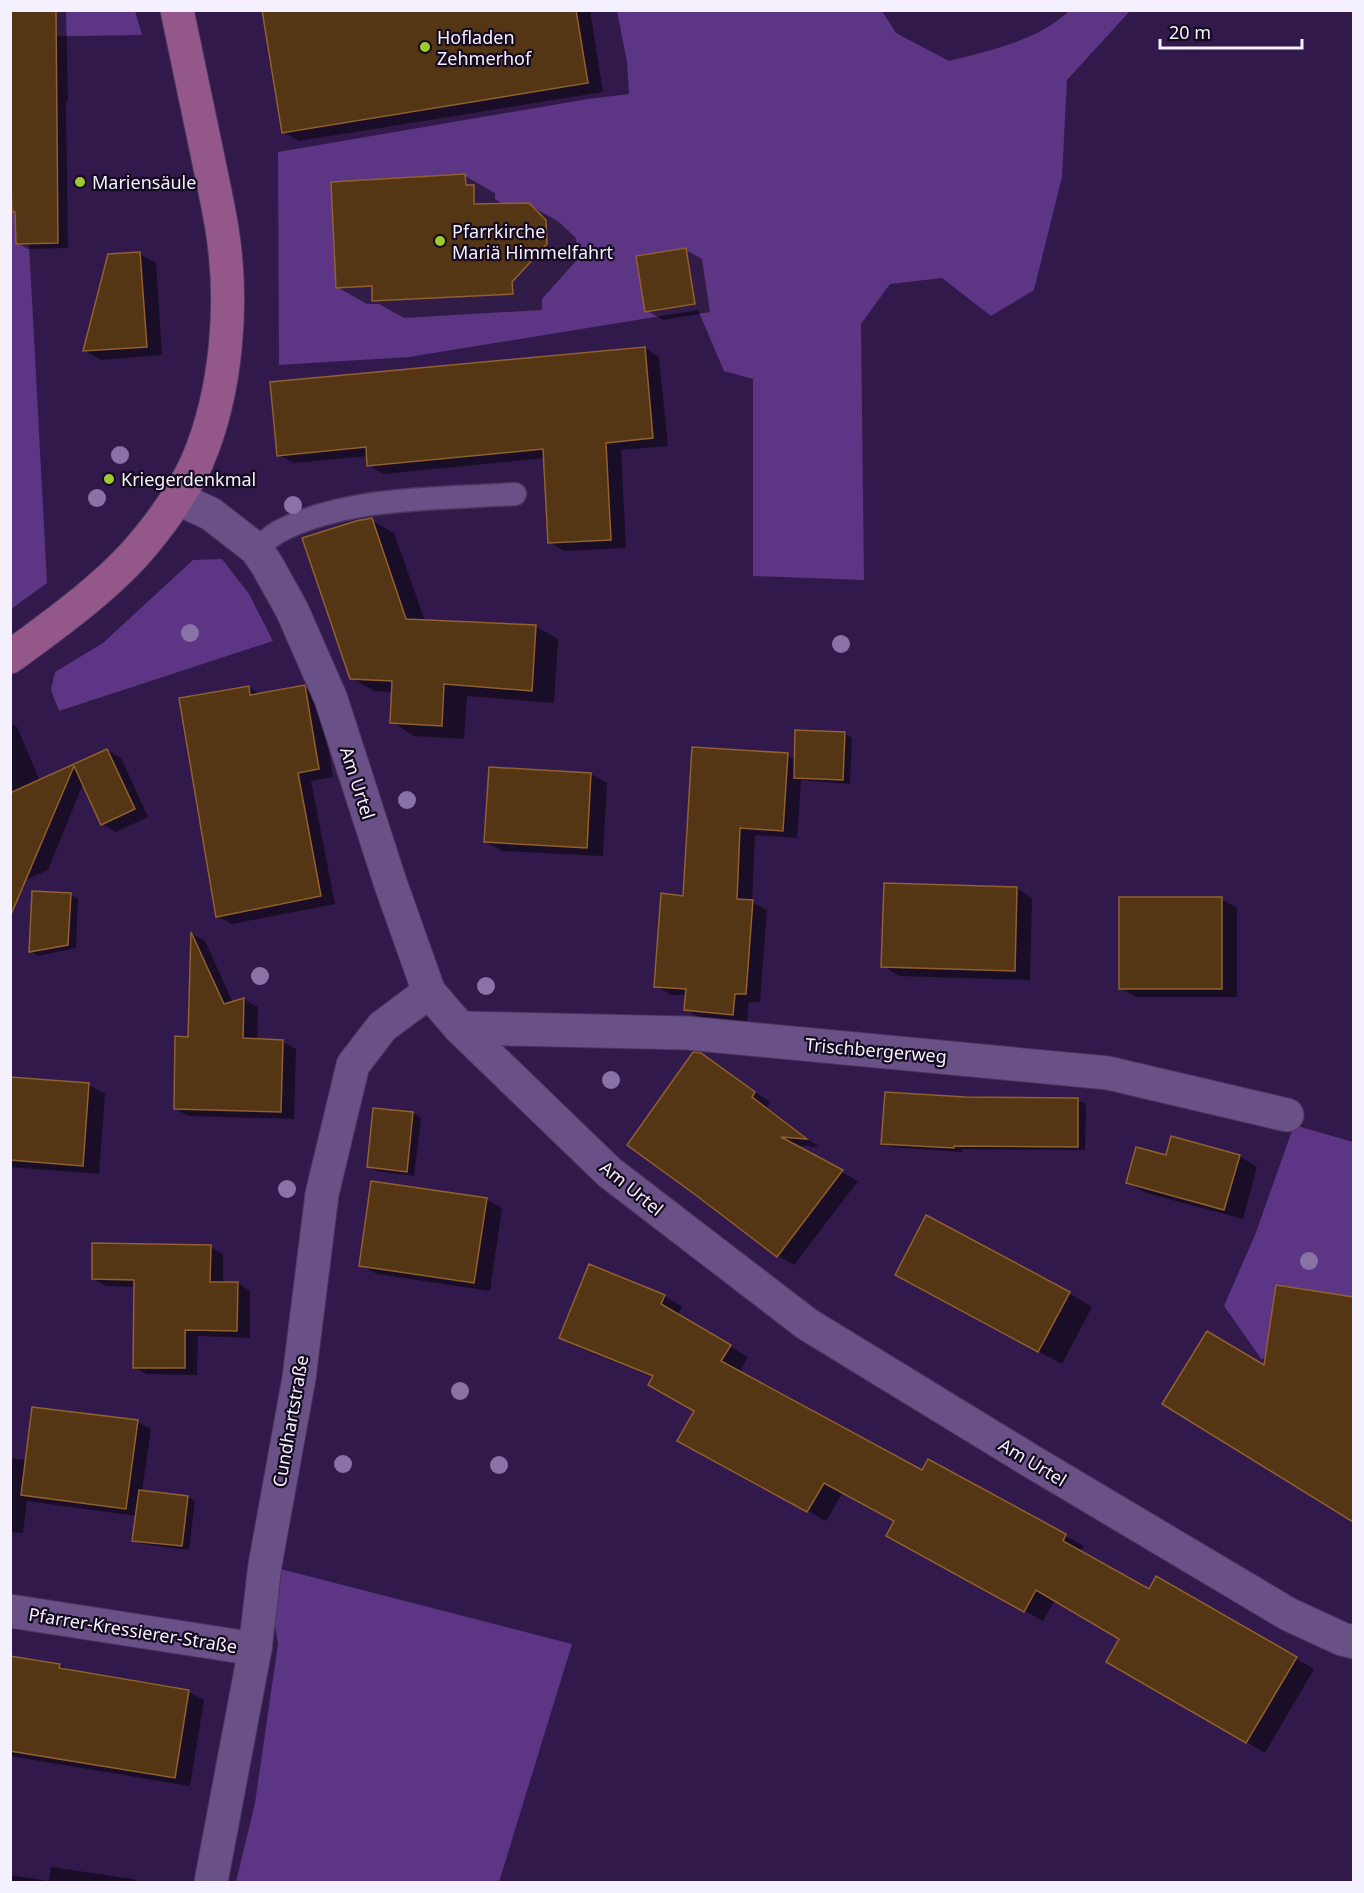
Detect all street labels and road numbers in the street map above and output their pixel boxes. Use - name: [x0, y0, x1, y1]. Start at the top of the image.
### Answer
- street label: Am Urtel: [335, 744, 381, 822]
- street label: Trischbergerweg: [804, 1032, 948, 1068]
- street label: Am Urtel: [595, 1155, 669, 1221]
- street label: Cundhartstraße: [267, 1353, 313, 1489]
- street label: Am Urtel: [995, 1432, 1071, 1492]
- street label: Pfarrer-Kressierer-Straße: [27, 1602, 239, 1658]

